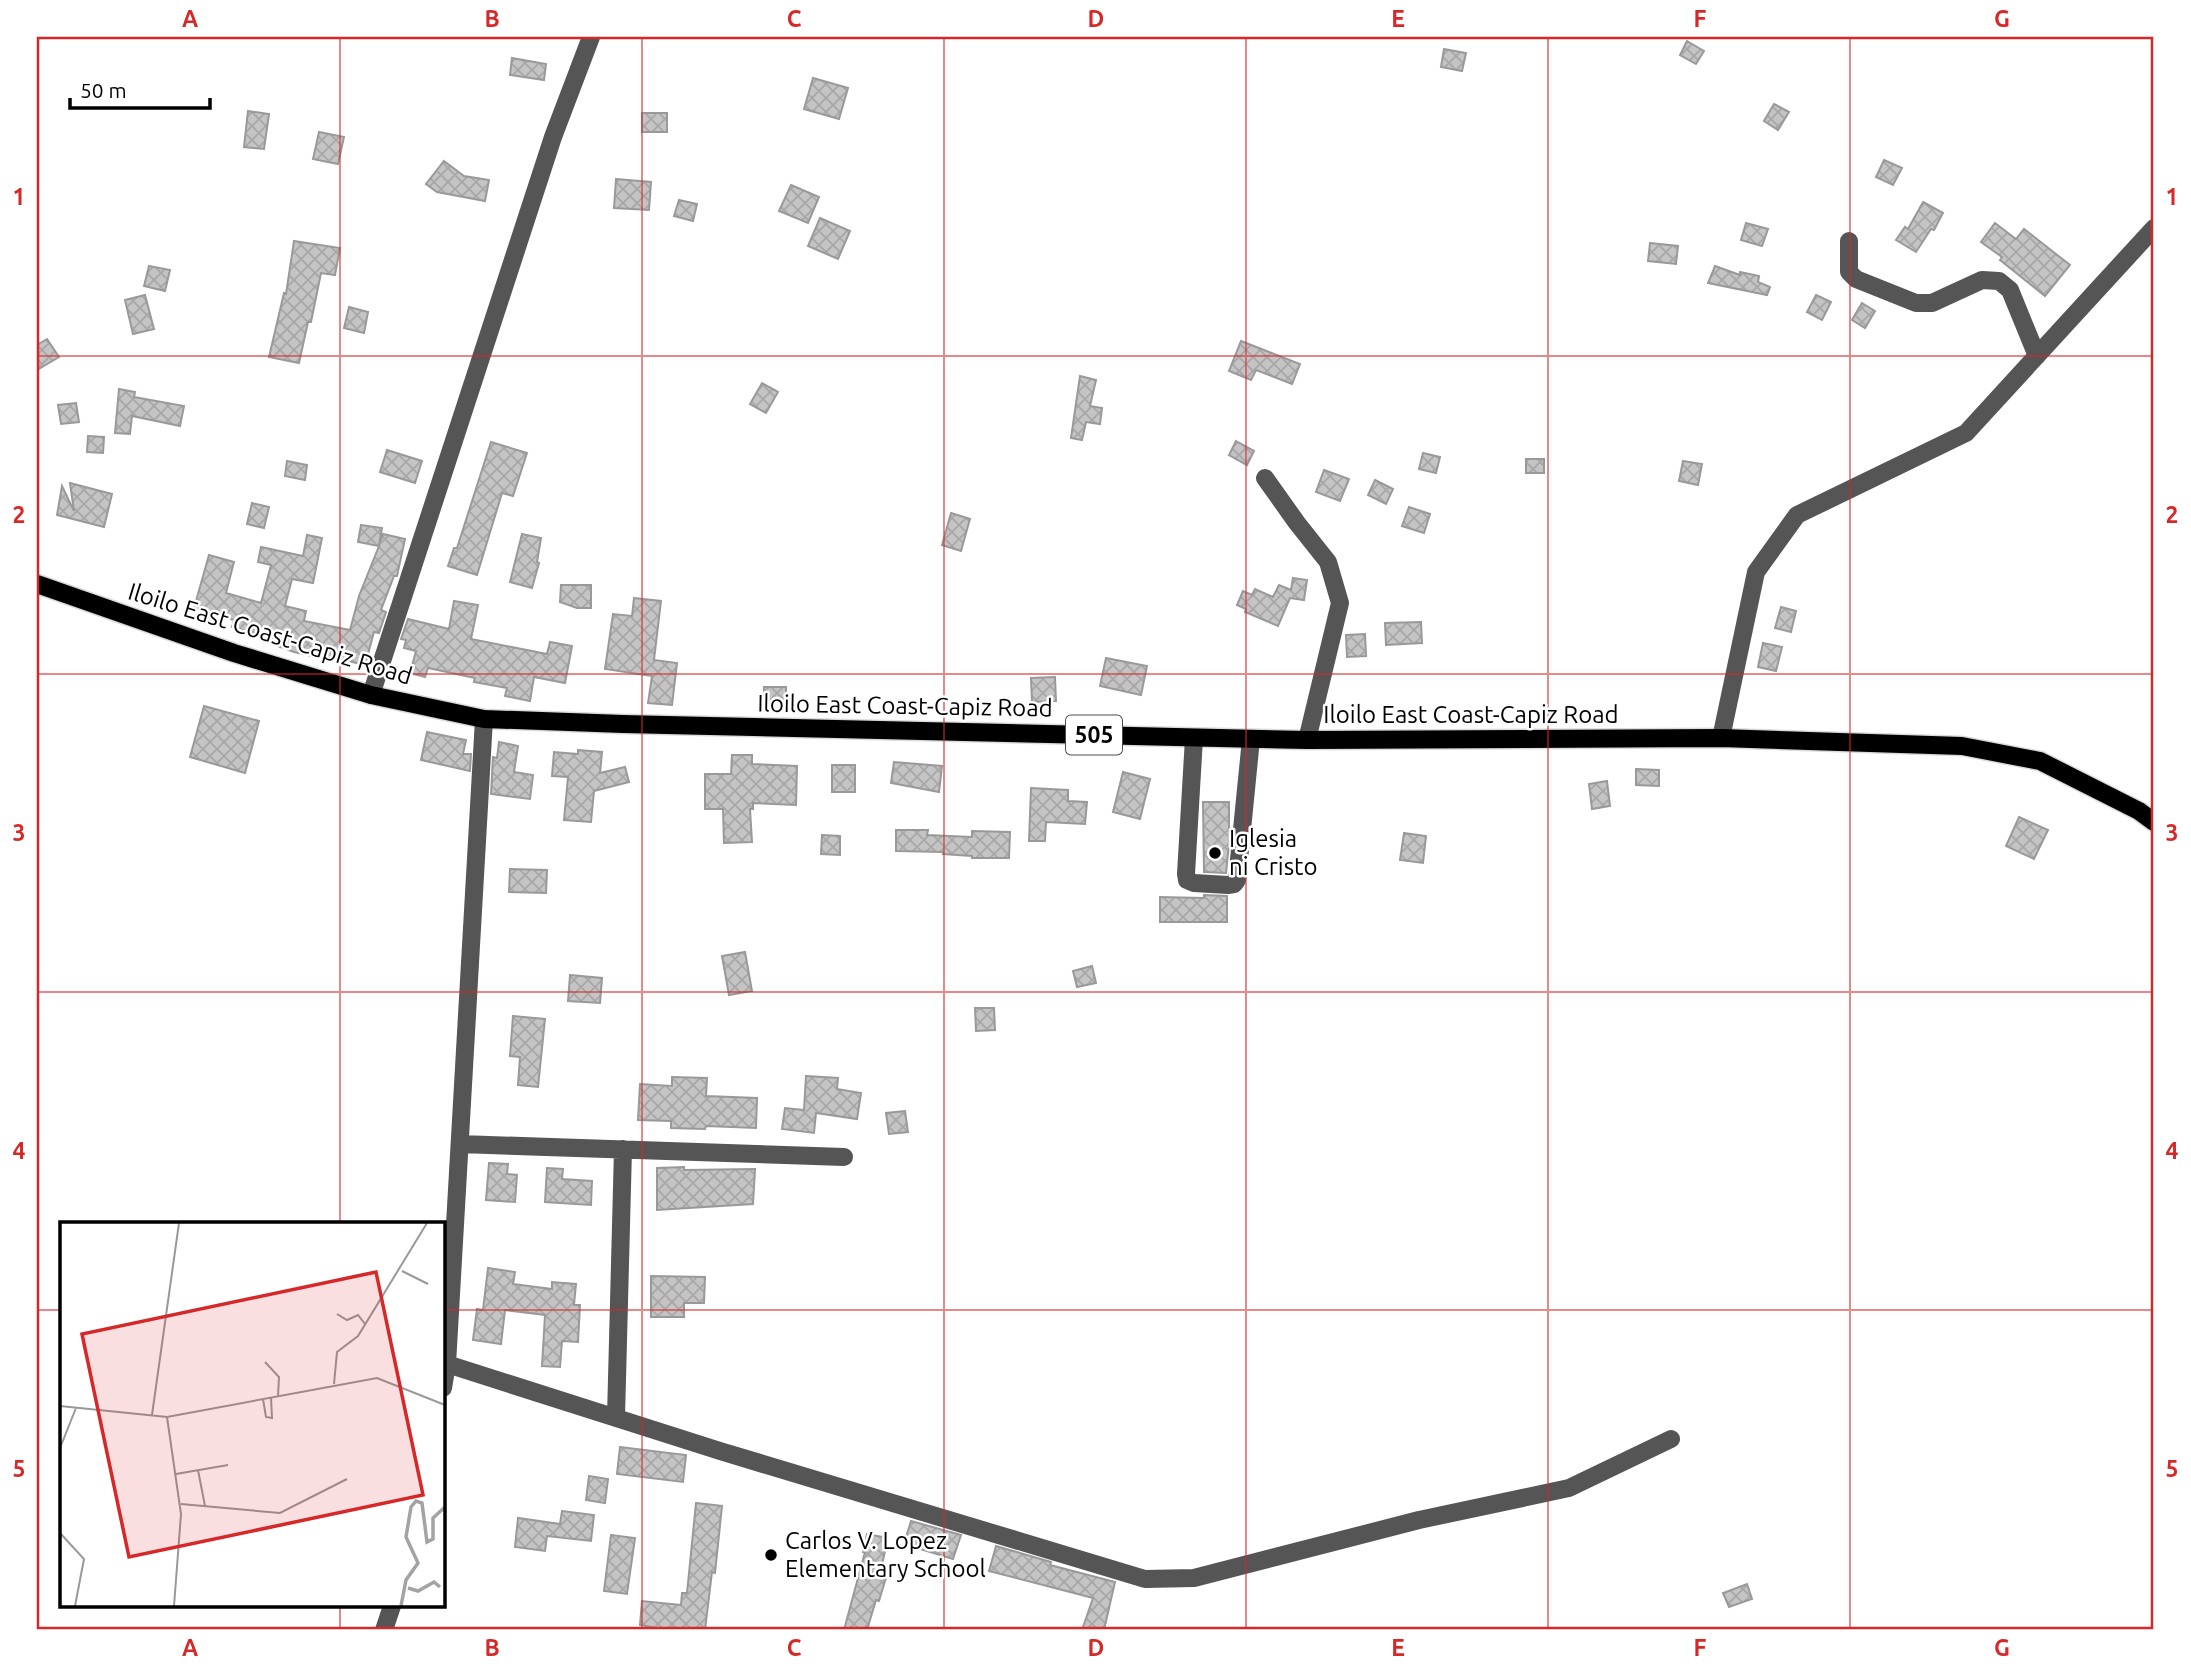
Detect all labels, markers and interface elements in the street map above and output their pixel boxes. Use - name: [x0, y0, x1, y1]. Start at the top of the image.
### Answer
- text: A: [182, 6, 198, 31]
- text: B: [484, 6, 500, 31]
- text: C: [787, 6, 802, 31]
- text: D: [1088, 6, 1104, 31]
- text: E: [1391, 6, 1405, 31]
- text: F: [1694, 6, 1707, 31]
- text: G: [1994, 6, 2010, 31]
- scale bar: [70, 66, 210, 110]
- text: 50 m: [80, 78, 127, 102]
- text: 1: [13, 184, 25, 209]
- text: 1: [2166, 184, 2178, 209]
- text: 2: [13, 502, 25, 527]
- text: 2: [2166, 502, 2178, 527]
- street label: Iloilo East Coast-Capiz Road: [125, 577, 415, 690]
- street label: Iloilo East Coast-Capiz Road: [757, 689, 1053, 722]
- street label: Iloilo East Coast-Capiz Road: [1323, 701, 1619, 728]
- road number: 505: [1066, 716, 1122, 754]
- text: 3: [13, 820, 25, 845]
- text: 3: [2166, 820, 2178, 845]
- place label: Iglesia ni Cristo: [1229, 825, 1318, 880]
- marker: Iglesia ni Cristo: [1207, 845, 1223, 861]
- text: 4: [13, 1138, 26, 1163]
- text: 4: [2166, 1138, 2179, 1163]
- inset map: [60, 1222, 444, 1608]
- text: 5: [13, 1456, 25, 1481]
- text: 5: [2166, 1456, 2178, 1481]
- place label: Carlos V. Lopez Elementary School: [785, 1527, 986, 1582]
- marker: Carlos V. Lopez Elementary School: [763, 1547, 779, 1563]
- text: A: [182, 1635, 198, 1660]
- text: B: [484, 1635, 500, 1660]
- text: C: [787, 1635, 802, 1660]
- text: D: [1088, 1635, 1104, 1660]
- text: E: [1391, 1635, 1405, 1660]
- text: F: [1694, 1635, 1707, 1660]
- text: G: [1994, 1635, 2010, 1660]

